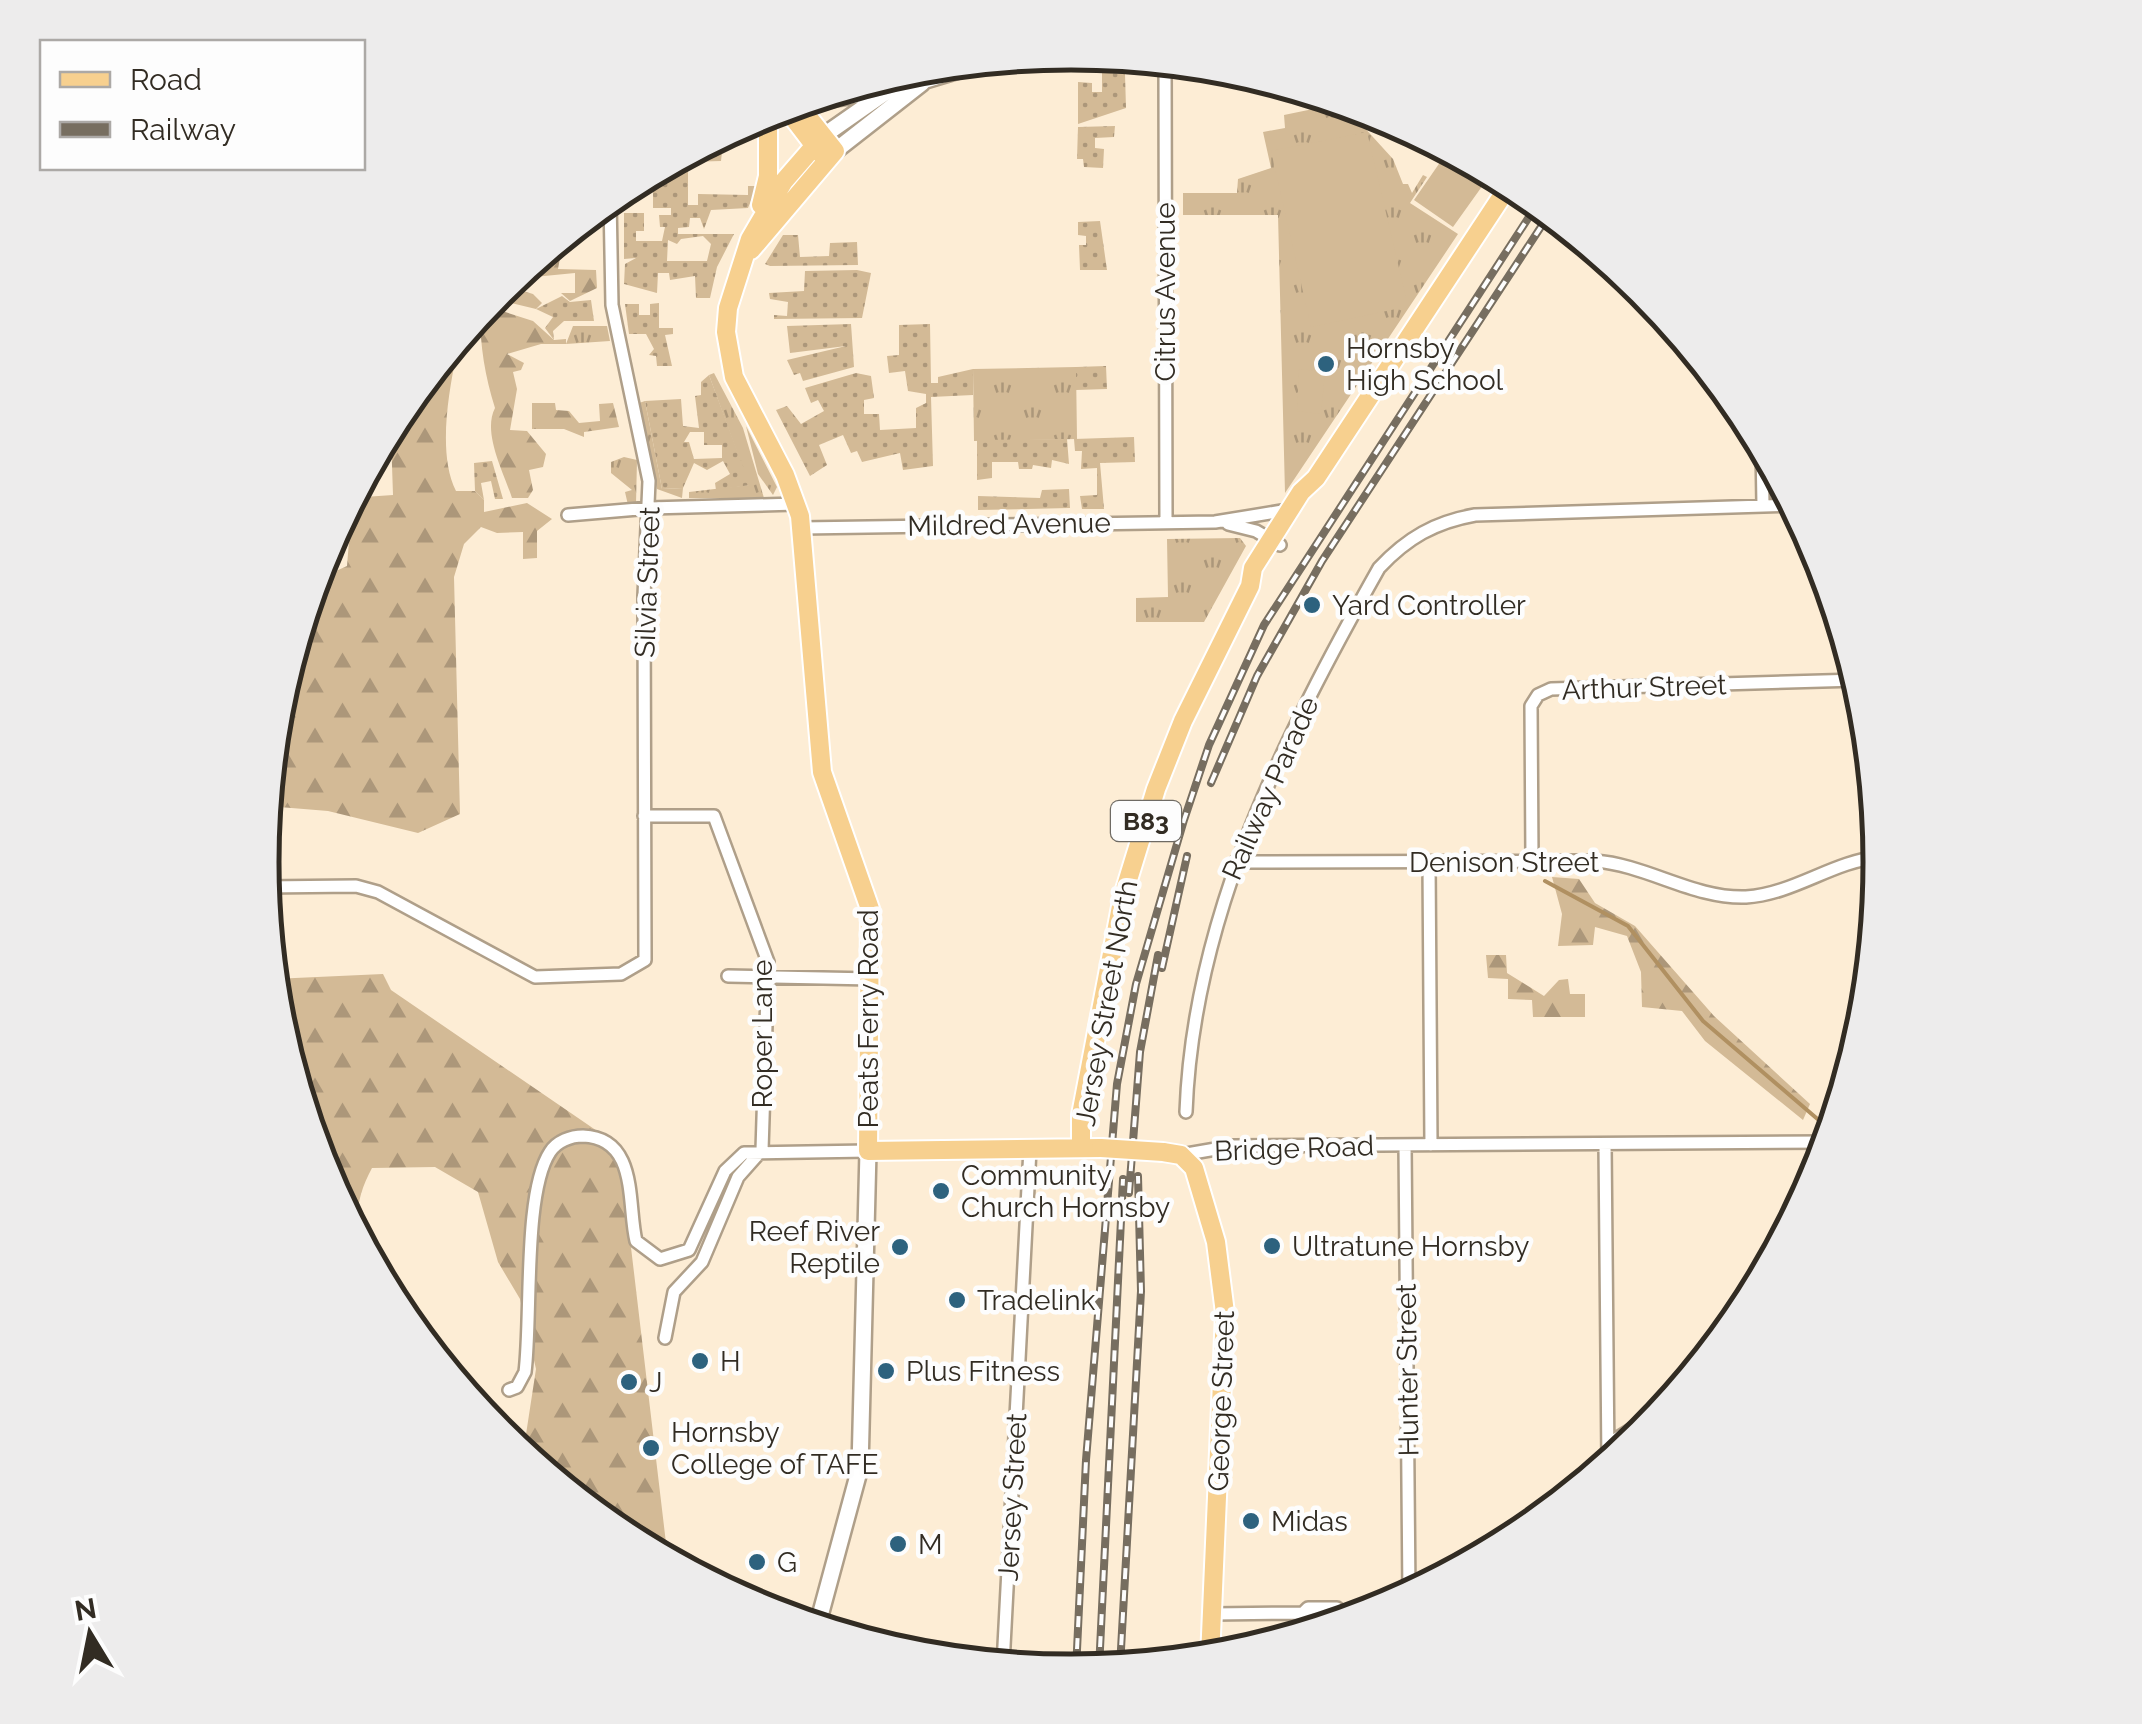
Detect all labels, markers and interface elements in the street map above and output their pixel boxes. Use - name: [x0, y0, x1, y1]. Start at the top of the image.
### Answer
- legend: [40, 40, 365, 170]
- text: Road: [130, 62, 202, 97]
- text: Railway: [130, 112, 236, 147]
- street label: Citrus Avenue: [1149, 202, 1182, 382]
- place label: Hornsby High School: [1346, 332, 1504, 397]
- marker: Hornsby High School: [1315, 353, 1337, 375]
- street label: Silvia Street: [628, 505, 667, 658]
- street label: Mildred Avenue: [907, 506, 1111, 543]
- place label: Yard Controller: [1332, 589, 1526, 622]
- marker: Yard Controller: [1301, 594, 1323, 616]
- street label: Arthur Street: [1561, 668, 1728, 707]
- street label: Railway Parade: [1215, 692, 1326, 885]
- road number: B83: [1111, 801, 1181, 841]
- street label: Denison Street: [1409, 846, 1600, 879]
- street label: Jersey Street North: [1069, 878, 1144, 1129]
- street label: Peats Ferry Road: [852, 909, 885, 1129]
- street label: Roper Lane: [746, 960, 779, 1108]
- street label: Bridge Road: [1213, 1129, 1375, 1168]
- place label: Community Church Hornsby: [961, 1159, 1170, 1224]
- marker: Community Church Hornsby: [930, 1180, 952, 1202]
- place label: Reef River Reptile: [749, 1215, 880, 1280]
- place label: Ultratune Hornsby: [1292, 1230, 1530, 1263]
- marker: Ultratune Hornsby: [1261, 1235, 1283, 1257]
- marker: Reef River Reptile: [889, 1236, 911, 1258]
- street label: Hunter Street: [1389, 1283, 1426, 1457]
- place label: Tradelink: [977, 1284, 1095, 1317]
- marker: Tradelink: [946, 1289, 968, 1311]
- street label: George Street: [1202, 1309, 1241, 1492]
- place label: H: [720, 1345, 741, 1378]
- marker: H: [689, 1350, 711, 1372]
- place label: Plus Fitness: [906, 1355, 1060, 1388]
- marker: Plus Fitness: [875, 1360, 897, 1382]
- place label: J: [649, 1366, 662, 1399]
- marker: J: [618, 1371, 640, 1393]
- street label: Jersey Street: [992, 1412, 1033, 1582]
- place label: Hornsby College of TAFE: [671, 1416, 878, 1481]
- marker: Hornsby College of TAFE: [640, 1437, 662, 1459]
- place label: Midas: [1271, 1505, 1348, 1538]
- marker: Midas: [1240, 1510, 1262, 1532]
- place label: M: [918, 1528, 943, 1561]
- marker: M: [887, 1533, 909, 1555]
- place label: G: [777, 1546, 797, 1579]
- marker: G: [746, 1551, 768, 1573]
- north arrow: [40, 1584, 140, 1684]
- text: N: [72, 1592, 99, 1628]

